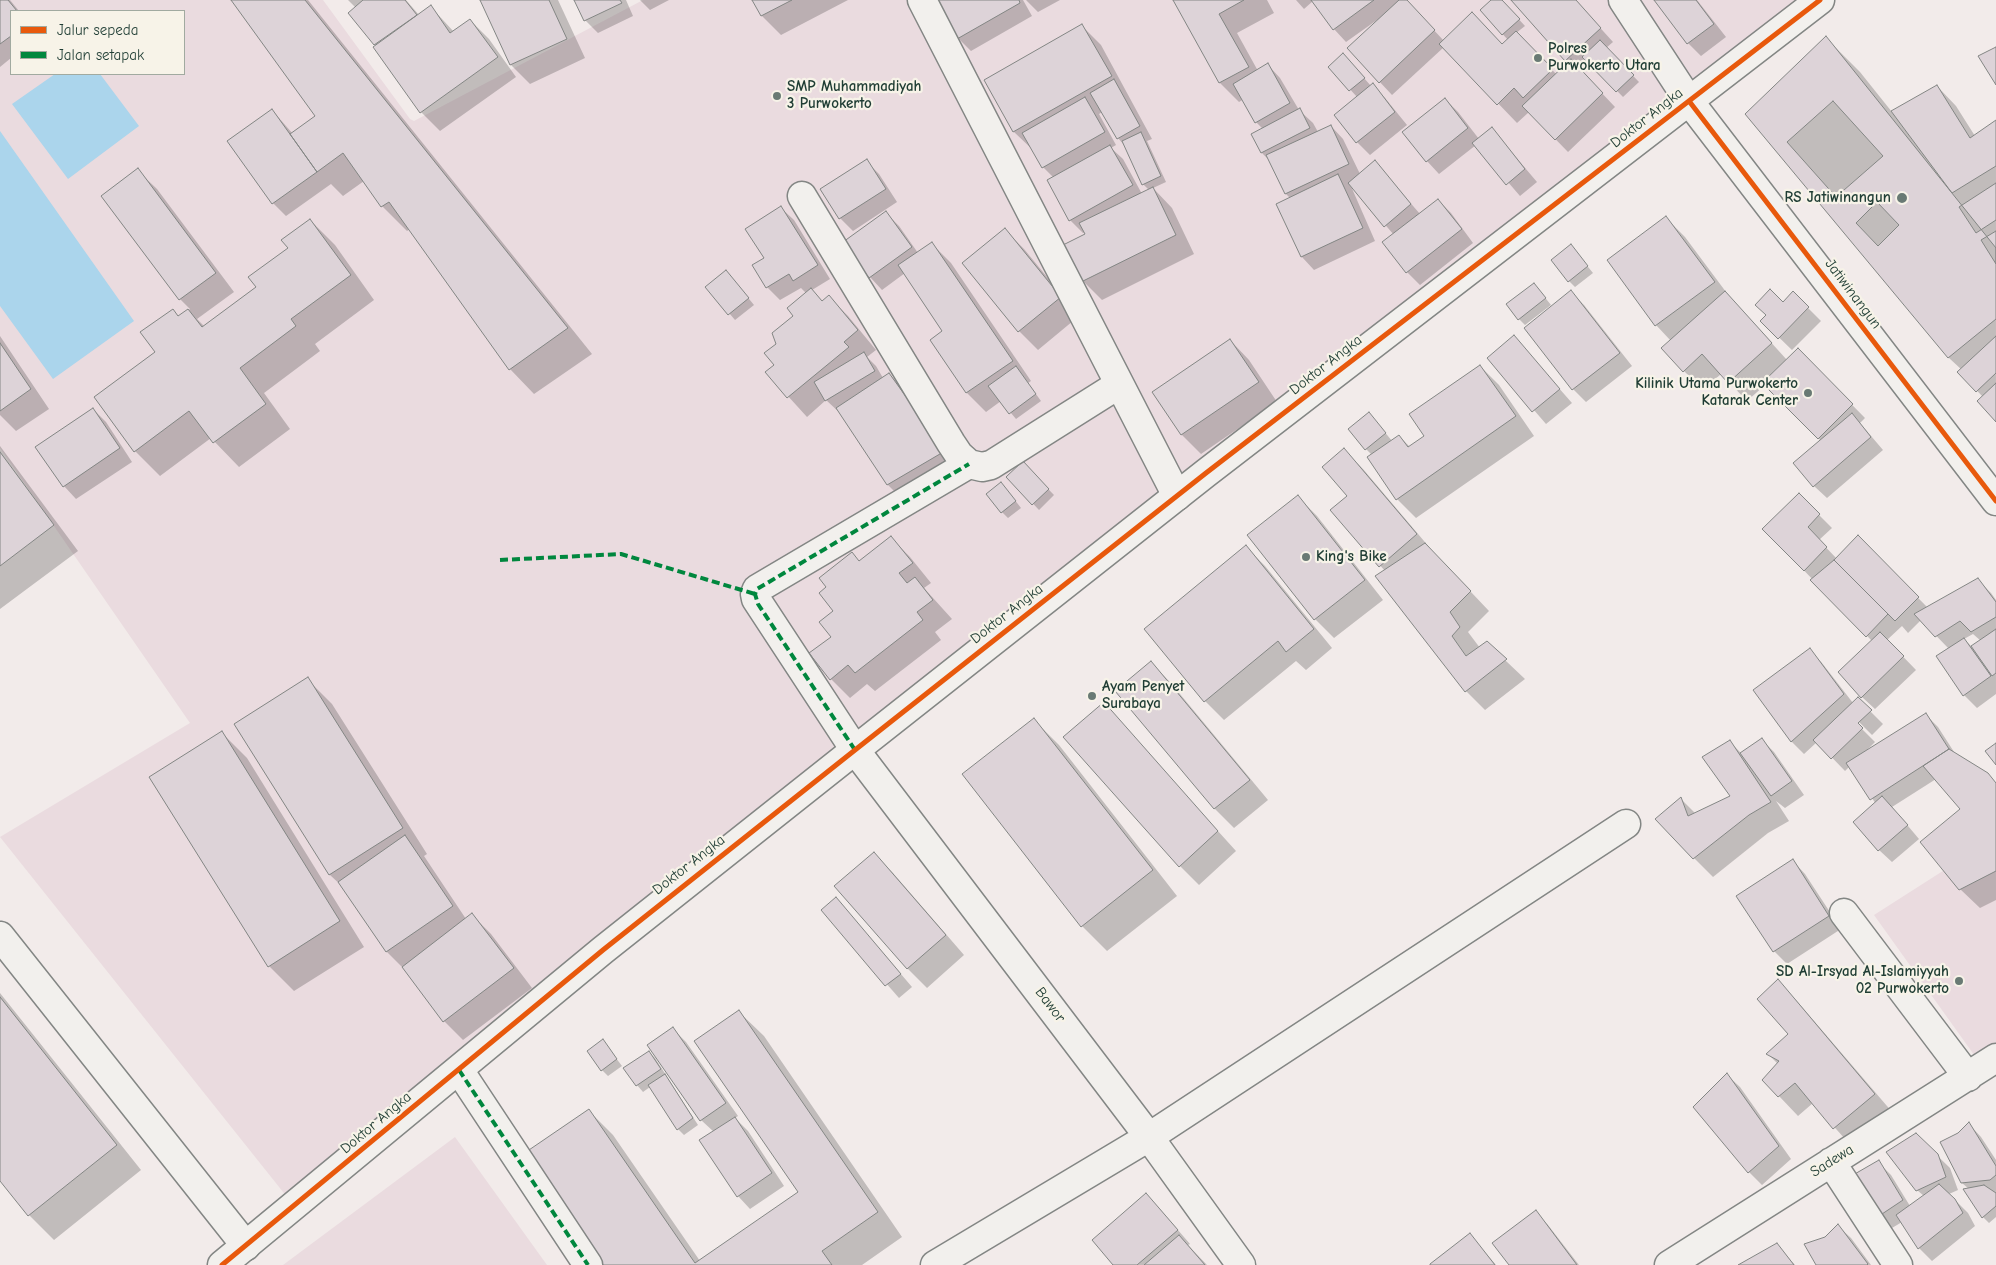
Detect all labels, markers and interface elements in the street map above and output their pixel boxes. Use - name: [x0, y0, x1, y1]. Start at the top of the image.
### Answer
- legend: [10, 10, 185, 75]
- text: Jalur sepeda: [57, 21, 138, 39]
- place label: Polres Purwokerto Utara: [1548, 40, 1661, 75]
- text: Jalan setapak: [57, 46, 144, 64]
- marker: Polres Purwokerto Utara: [1532, 52, 1544, 64]
- place label: SMP Muhammadiyah 3 Purwokerto: [787, 78, 921, 113]
- street label: Doktor Angka: [1607, 84, 1687, 152]
- marker: SMP Muhammadiyah 3 Purwokerto: [771, 90, 783, 102]
- place label: RS Jatiwinangun: [1784, 189, 1891, 207]
- marker: RS Jatiwinangun: [1895, 191, 1909, 205]
- street label: Jatiwinangun: [1821, 255, 1885, 333]
- street label: Doktor Angka: [1286, 331, 1366, 399]
- place label: Kilinik Utama Purwokerto Katarak Center: [1635, 375, 1798, 410]
- marker: Kilinik Utama Purwokerto Katarak Center: [1802, 387, 1814, 399]
- place label: King's Bike: [1316, 548, 1387, 566]
- marker: King's Bike: [1300, 551, 1312, 563]
- street label: Doktor Angka: [967, 580, 1047, 648]
- place label: Ayam Penyet Surabaya: [1102, 678, 1184, 713]
- marker: Ayam Penyet Surabaya: [1086, 690, 1098, 702]
- street label: Doktor Angka: [649, 831, 729, 899]
- place label: SD Al-Irsyad Al-Islamiyyah 02 Purwokerto: [1776, 963, 1949, 998]
- marker: SD Al-Irsyad Al-Islamiyyah 02 Purwokerto: [1953, 975, 1965, 987]
- street label: Bawor: [1031, 984, 1069, 1026]
- street label: Doktor Angka: [337, 1088, 415, 1158]
- street label: Sadewa: [1807, 1141, 1857, 1181]

